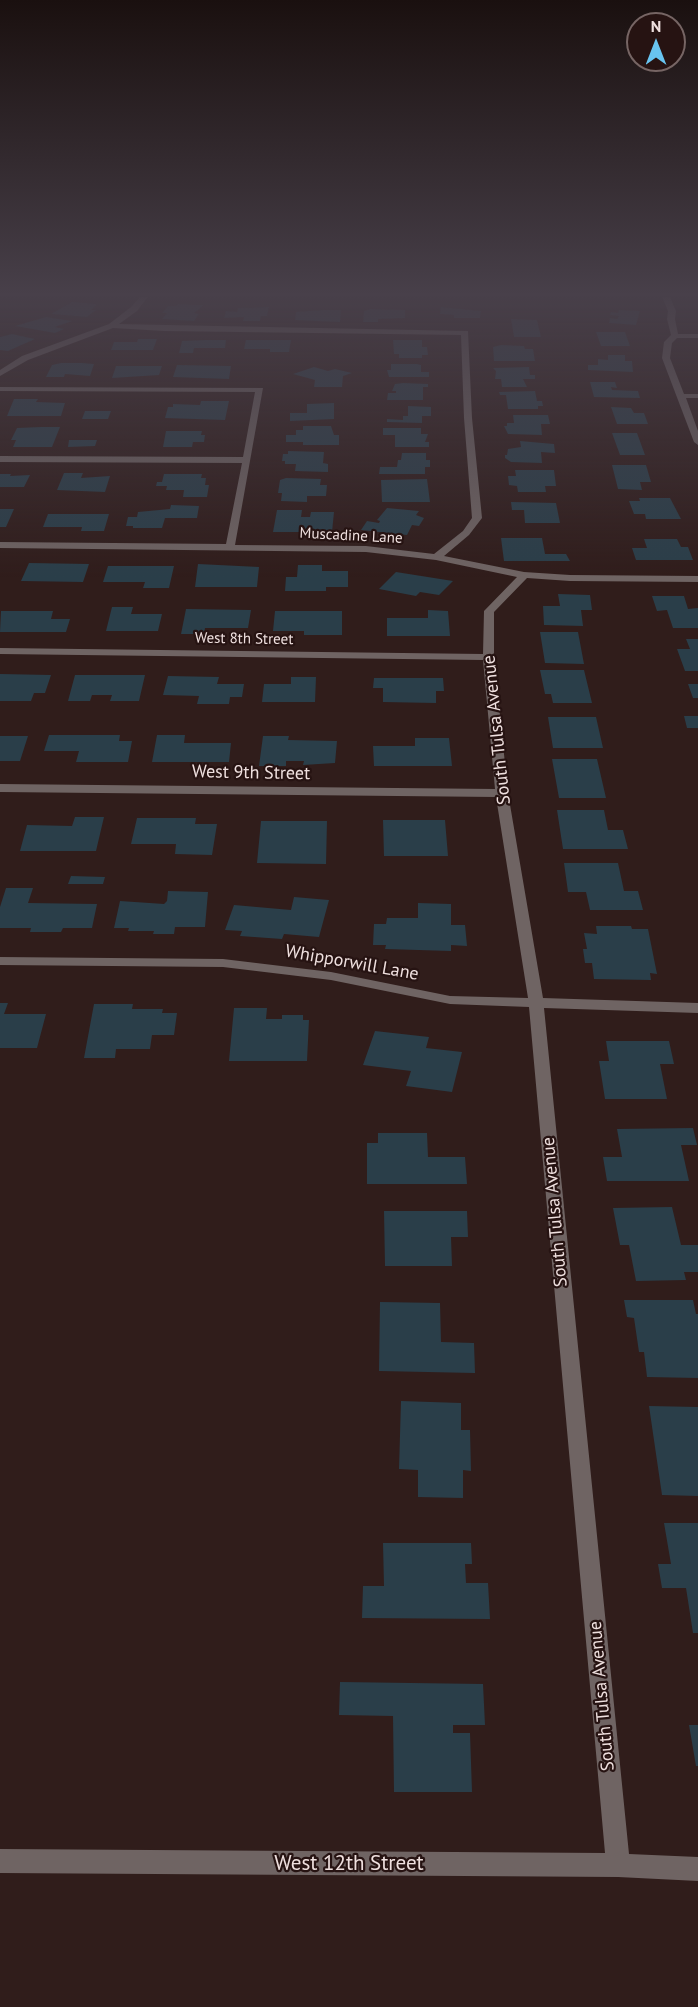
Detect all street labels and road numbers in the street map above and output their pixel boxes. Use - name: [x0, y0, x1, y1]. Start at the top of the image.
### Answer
- street label: Muscadine Lane: [299, 524, 403, 548]
- street label: West 8th Street: [195, 629, 293, 649]
- street label: South Tulsa Avenue: [478, 654, 516, 806]
- street label: West 9th Street: [192, 761, 310, 785]
- street label: Whipporwill Lane: [284, 941, 420, 985]
- street label: South Tulsa Avenue: [538, 1136, 572, 1288]
- street label: South Tulsa Avenue: [585, 1620, 619, 1772]
- street label: West 12th Street: [274, 1851, 424, 1877]

